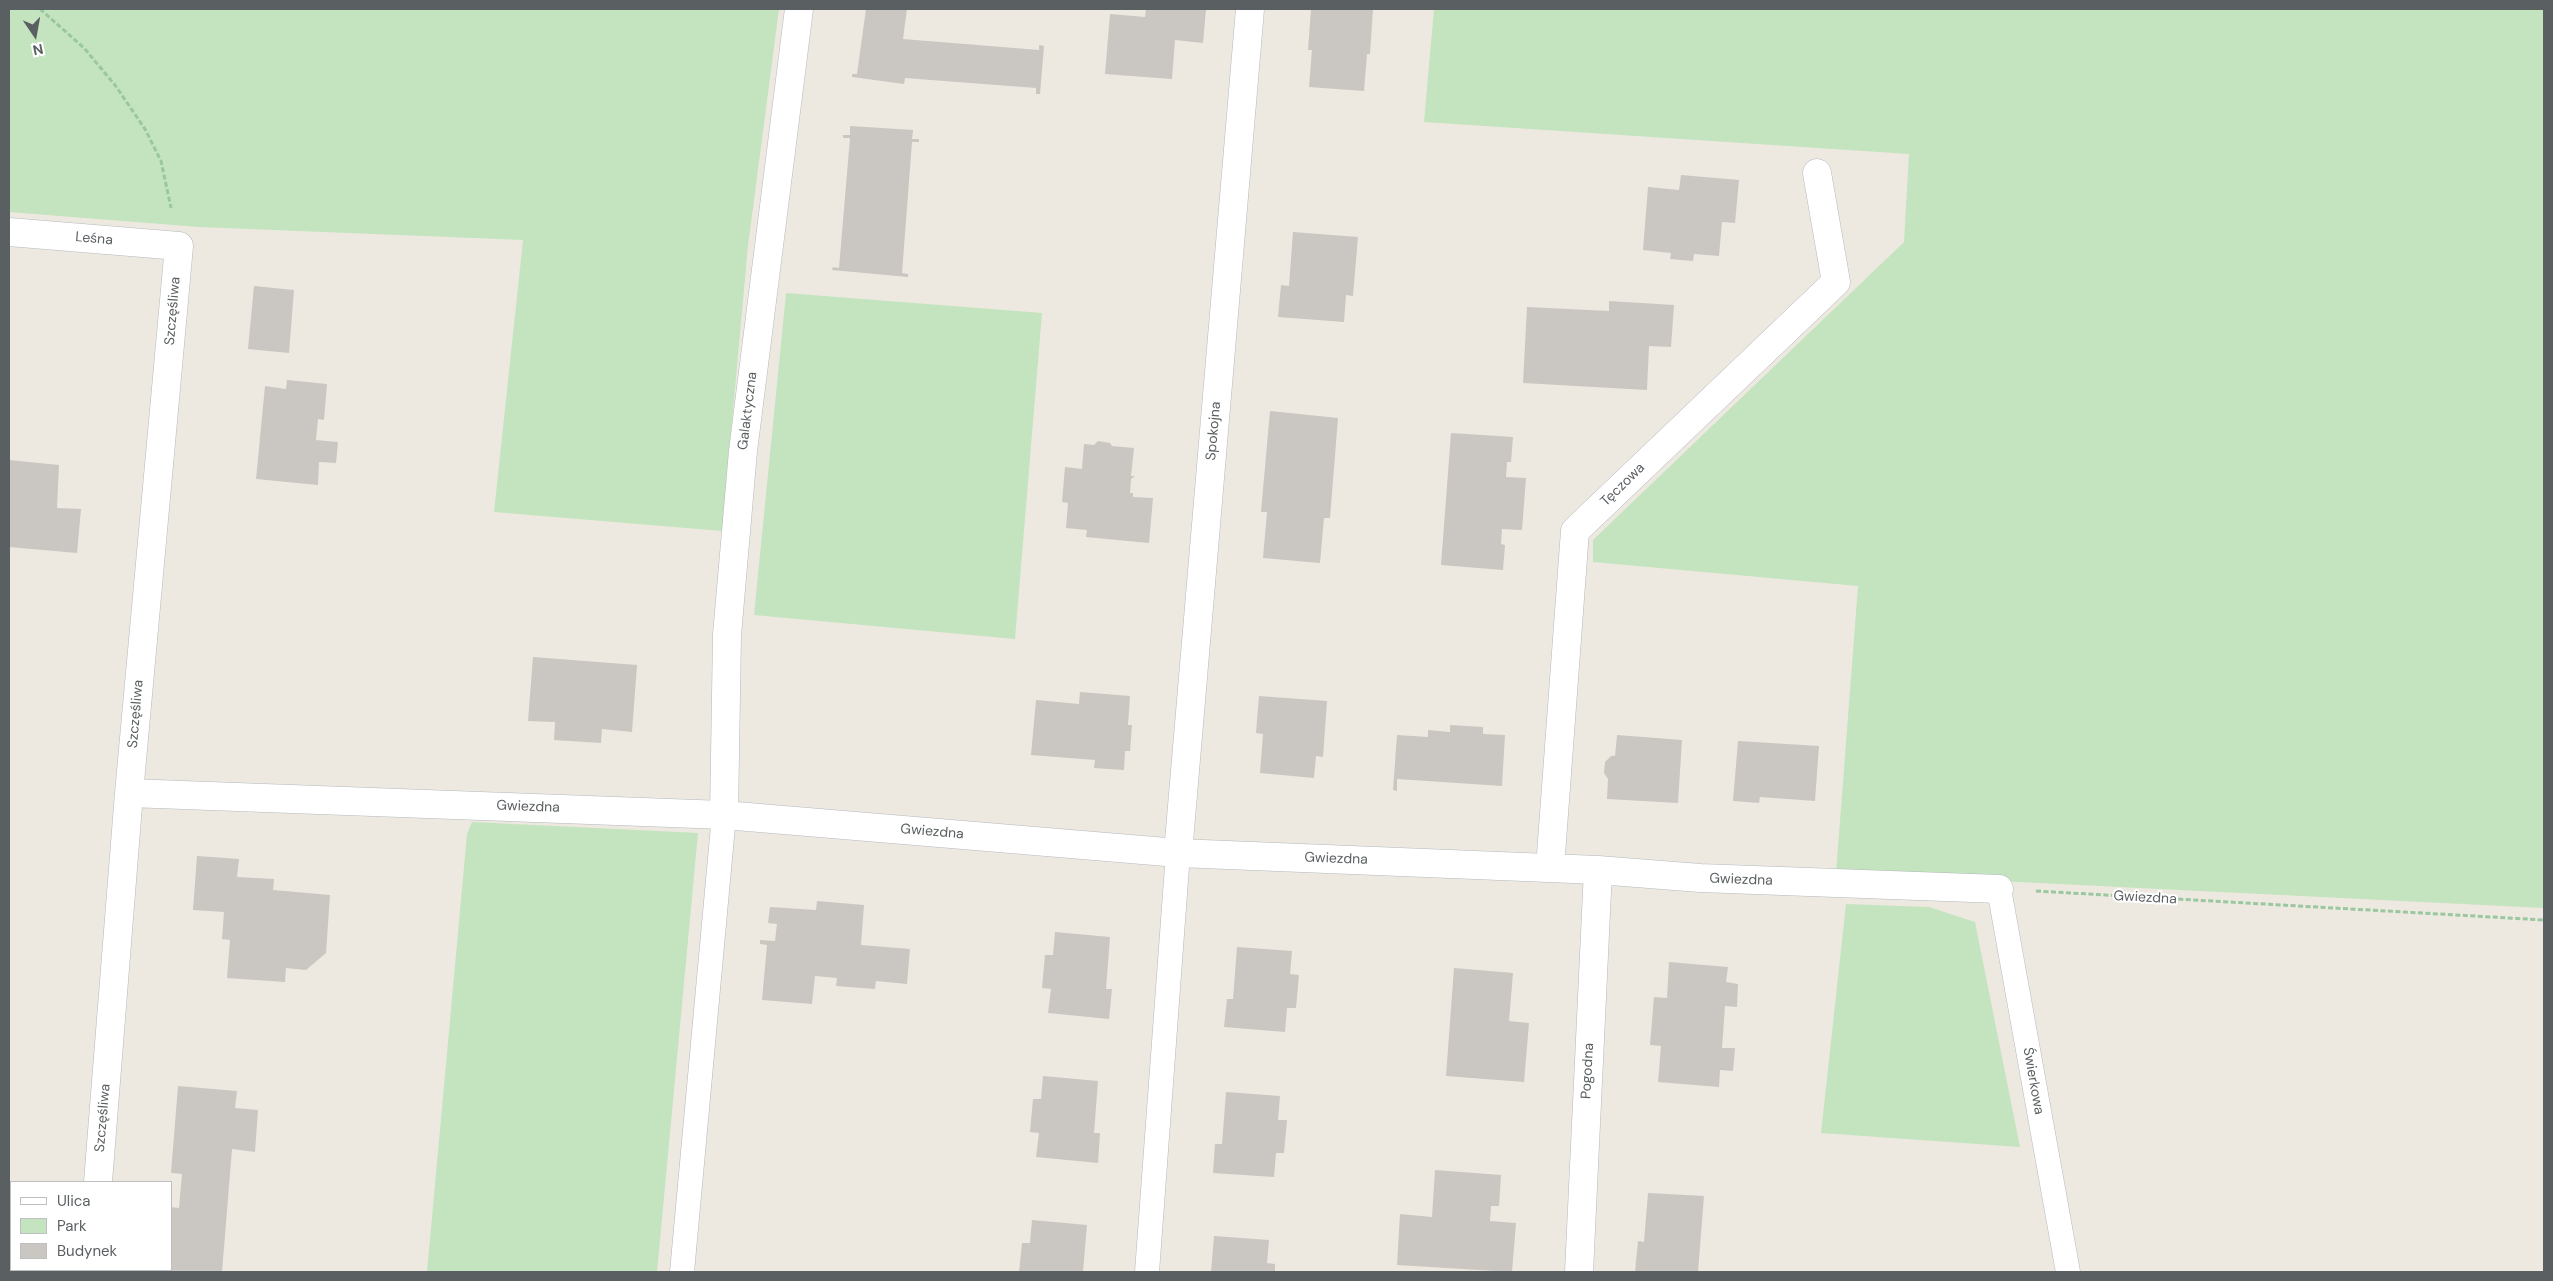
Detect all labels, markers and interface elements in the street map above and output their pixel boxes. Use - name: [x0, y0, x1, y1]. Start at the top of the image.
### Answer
- north arrow: [10, 10, 60, 60]
- text: N: [31, 40, 45, 60]
- street label: Leśna: [74, 229, 114, 249]
- street label: Szczęśliwa: [162, 276, 184, 346]
- street label: Galaktyczna: [735, 371, 761, 451]
- street label: Spokojna: [1203, 401, 1225, 461]
- street label: Tęczowa: [1597, 460, 1649, 510]
- street label: Szczęśliwa: [125, 679, 147, 749]
- street label: Gwiezdna: [496, 797, 560, 817]
- street label: Gwiezdna: [900, 821, 964, 843]
- street label: Gwiezdna: [1304, 849, 1368, 869]
- street label: Gwiezdna: [1709, 870, 1773, 890]
- street label: Gwiezdna: [2113, 888, 2177, 908]
- street label: Pogodna: [1578, 1043, 1598, 1099]
- street label: Świerkowa: [2019, 1046, 2047, 1116]
- street label: Szczęśliwa: [92, 1083, 114, 1153]
- legend: [10, 1181, 172, 1271]
- text: Ulica: [57, 1191, 91, 1211]
- text: Park: [57, 1216, 87, 1236]
- text: Budynek: [57, 1241, 117, 1261]

